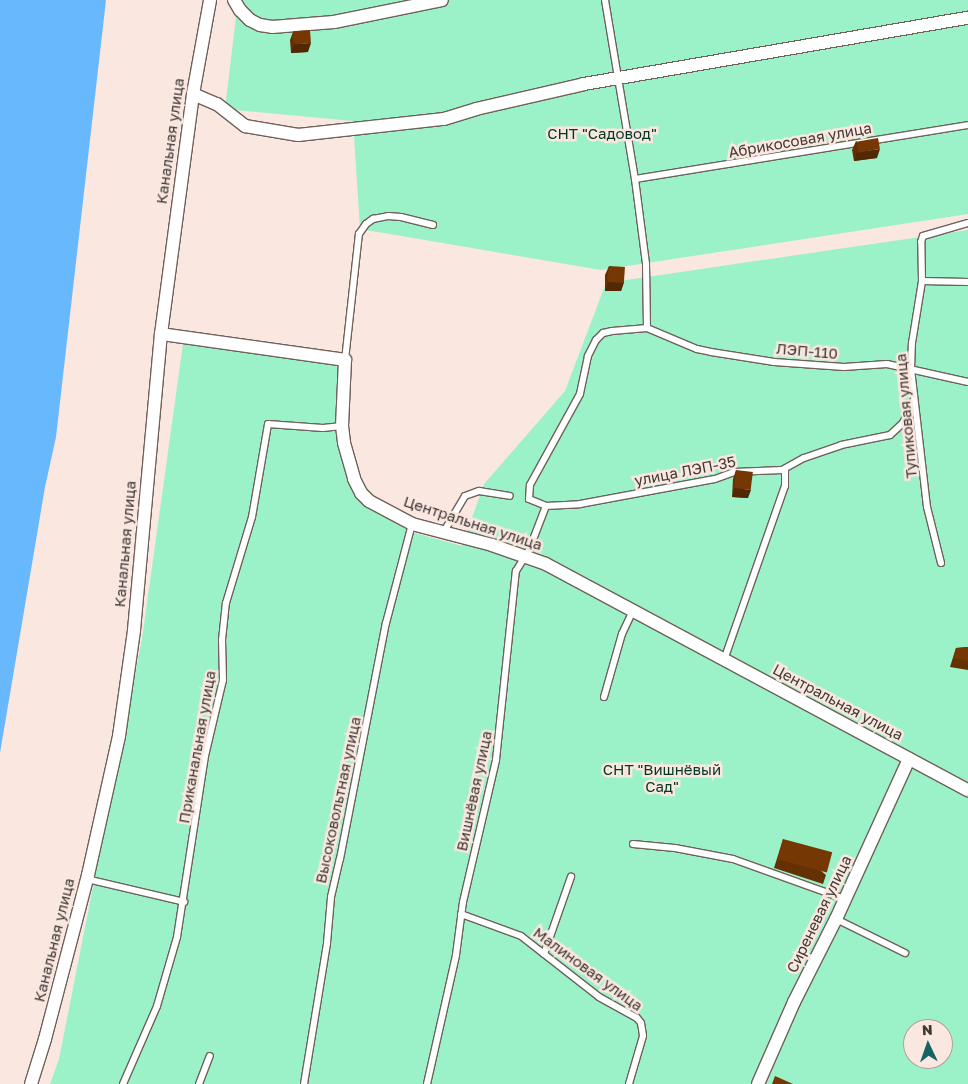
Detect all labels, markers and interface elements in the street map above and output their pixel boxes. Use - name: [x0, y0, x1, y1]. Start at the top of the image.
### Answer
- street label: Канальная улица: [152, 77, 188, 205]
- street label: Абрикосовая улица: [727, 119, 873, 161]
- park label: СНТ "Садовод": [547, 125, 657, 143]
- street label: ЛЭП-110: [775, 339, 839, 363]
- street label: Тупиковая улица: [892, 353, 920, 479]
- street label: улица ЛЭП-35: [633, 452, 737, 490]
- street label: Канальная улица: [111, 480, 139, 608]
- street label: Центральная улица: [401, 492, 545, 554]
- street label: Центральная улица: [770, 660, 906, 744]
- street label: Приканальная улица: [175, 669, 219, 825]
- street label: Высоковольтная улица: [312, 715, 364, 885]
- street label: Вишнёвая улица: [452, 729, 496, 853]
- park label: СНТ "Вишнёвый Сад": [603, 760, 721, 795]
- street label: Сиреневая улица: [783, 852, 855, 976]
- street label: Канальная улица: [30, 876, 78, 1004]
- street label: Малиновая улица: [530, 923, 646, 1015]
- north arrow: [903, 1019, 953, 1069]
- text: N: [921, 1021, 933, 1038]

